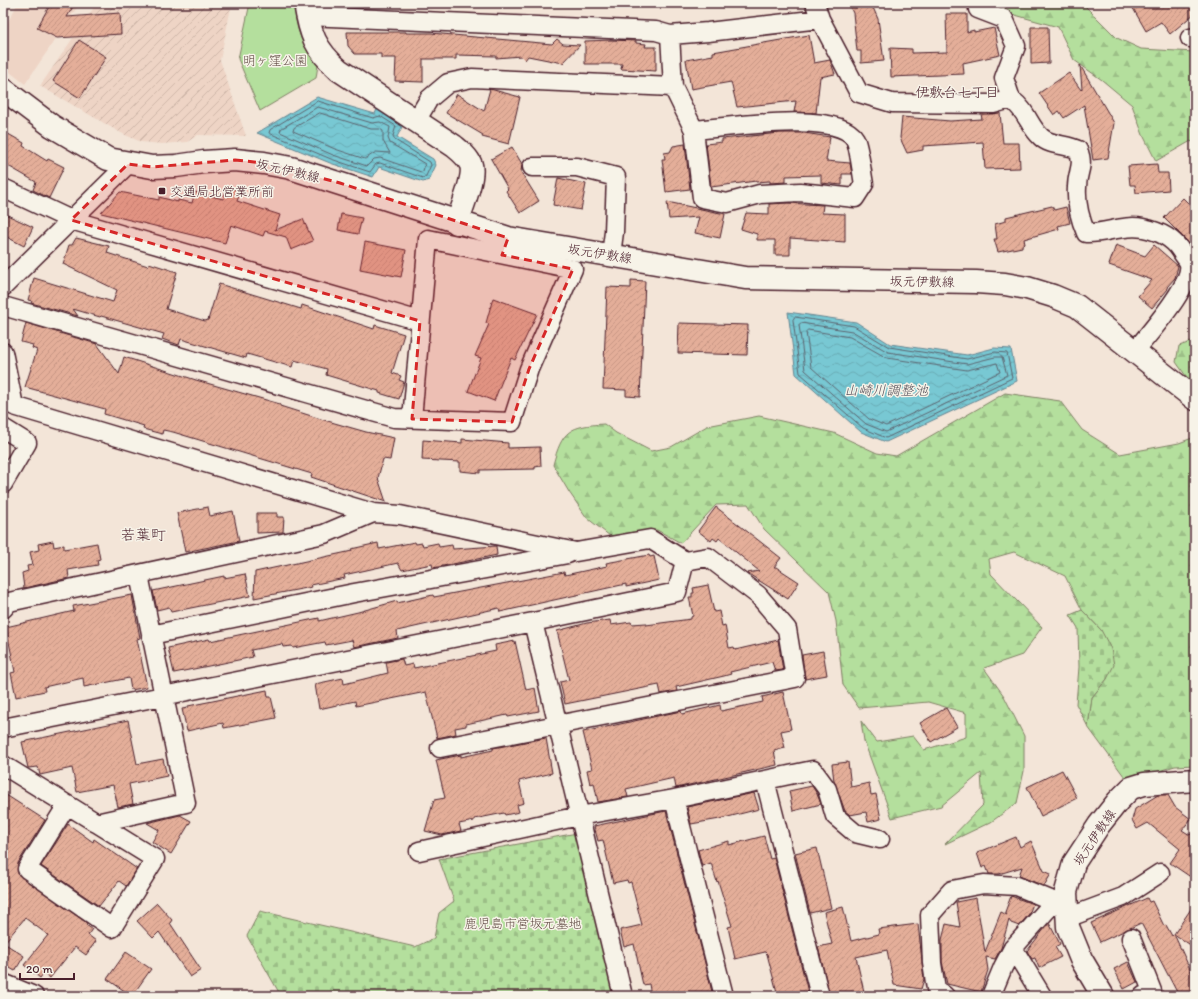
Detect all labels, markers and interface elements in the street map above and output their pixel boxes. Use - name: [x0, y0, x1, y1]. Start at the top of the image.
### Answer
- park label: 明ヶ窪公園: [242, 53, 308, 68]
- district label: 伊敷台七丁目: [915, 84, 999, 101]
- street label: 坂元伊敷線: [255, 156, 322, 185]
- place label: 交通局北営業所前: [170, 184, 274, 199]
- marker: 交通局北営業所前: [157, 186, 167, 196]
- street label: 坂元伊敷線: [567, 241, 634, 266]
- street label: 坂元伊敷線: [889, 273, 956, 290]
- water label: 山崎川調整池: [844, 382, 929, 399]
- district label: 若葉町: [120, 526, 166, 544]
- street label: 坂元伊敷線: [1070, 805, 1119, 868]
- park label: 鹿児島市営坂元墓地: [464, 916, 582, 931]
- scale bar: [20, 955, 74, 981]
- text: 20 m: [26, 962, 53, 976]

